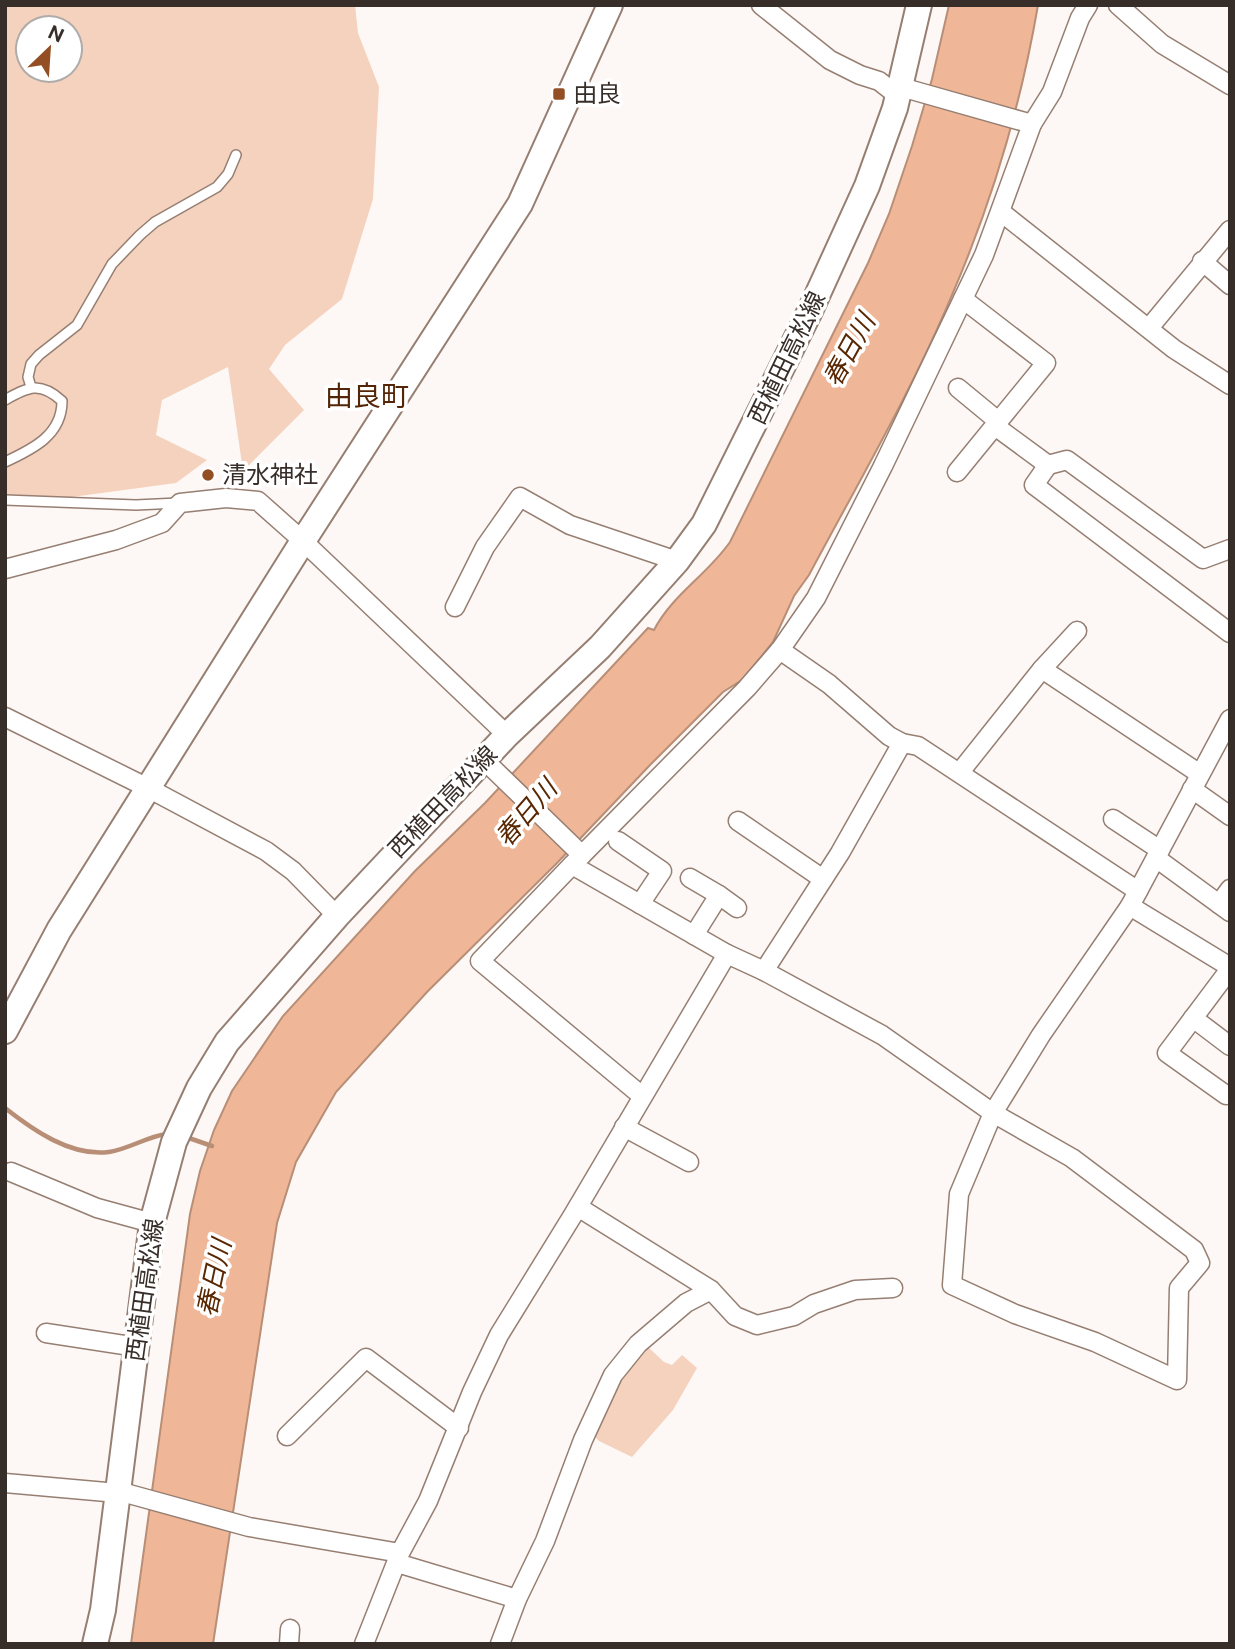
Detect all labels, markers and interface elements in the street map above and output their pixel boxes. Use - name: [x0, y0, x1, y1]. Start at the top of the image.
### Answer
- north arrow: [14, 14, 84, 84]
- text: N: [45, 20, 68, 47]
- place label: 由良: [573, 79, 621, 107]
- marker: 由良: [551, 86, 567, 102]
- street label: 西植田高松線: [742, 287, 830, 428]
- water label: 春日川: [816, 306, 882, 391]
- district label: 由良町: [325, 379, 409, 412]
- place label: 清水神社: [222, 460, 318, 488]
- marker: 清水神社: [200, 467, 216, 483]
- street label: 西植田高松線: [382, 740, 502, 863]
- water label: 春日川: [488, 771, 565, 852]
- street label: 西植田高松線: [120, 1217, 168, 1363]
- water label: 春日川: [190, 1234, 237, 1319]

